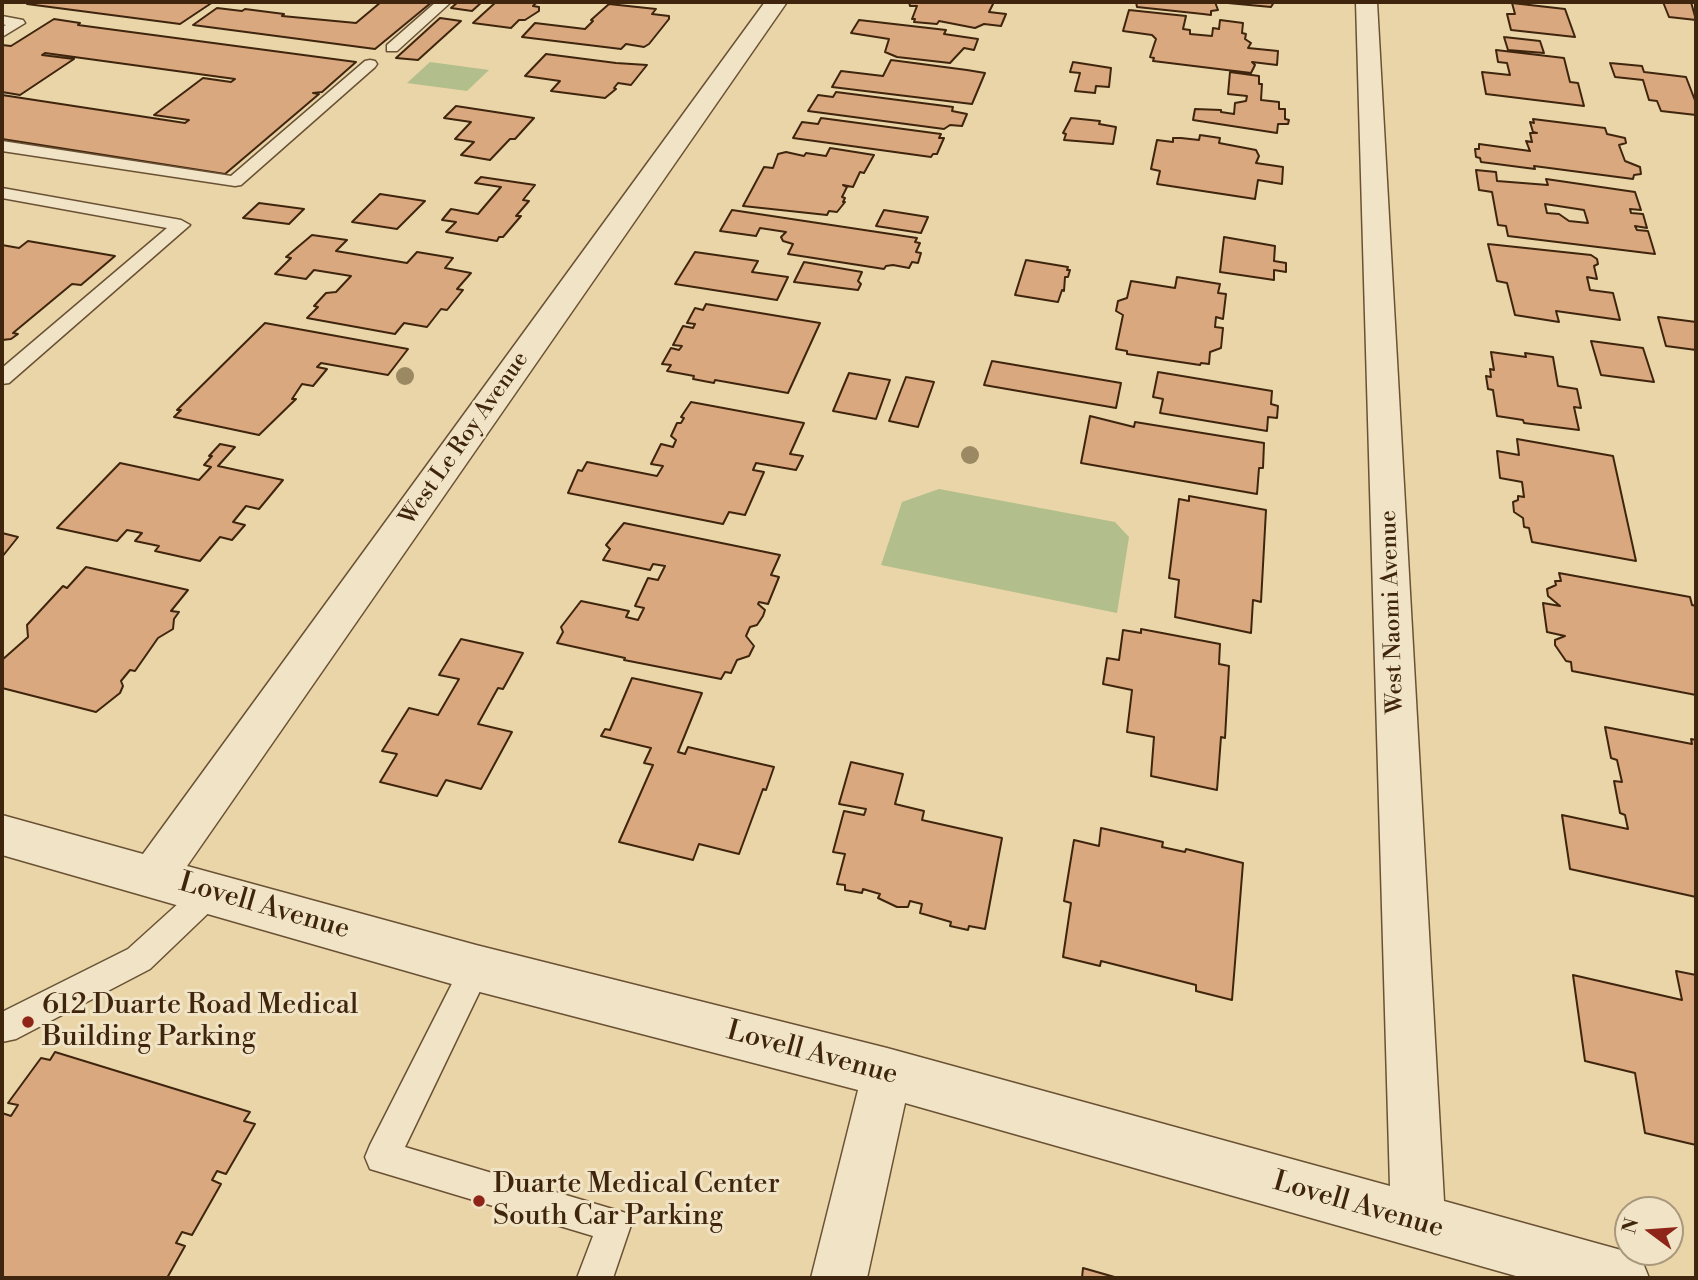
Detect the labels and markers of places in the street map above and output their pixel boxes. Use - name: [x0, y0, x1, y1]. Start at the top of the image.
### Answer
- place label: 612 Duarte Road Medical Building Parking: [42, 989, 358, 1055]
- marker: 612 Duarte Road Medical Building Parking: [20, 1014, 36, 1030]
- place label: Duarte Medical Center South Car Parking: [493, 1168, 780, 1234]
- marker: Duarte Medical Center South Car Parking: [471, 1193, 487, 1209]

